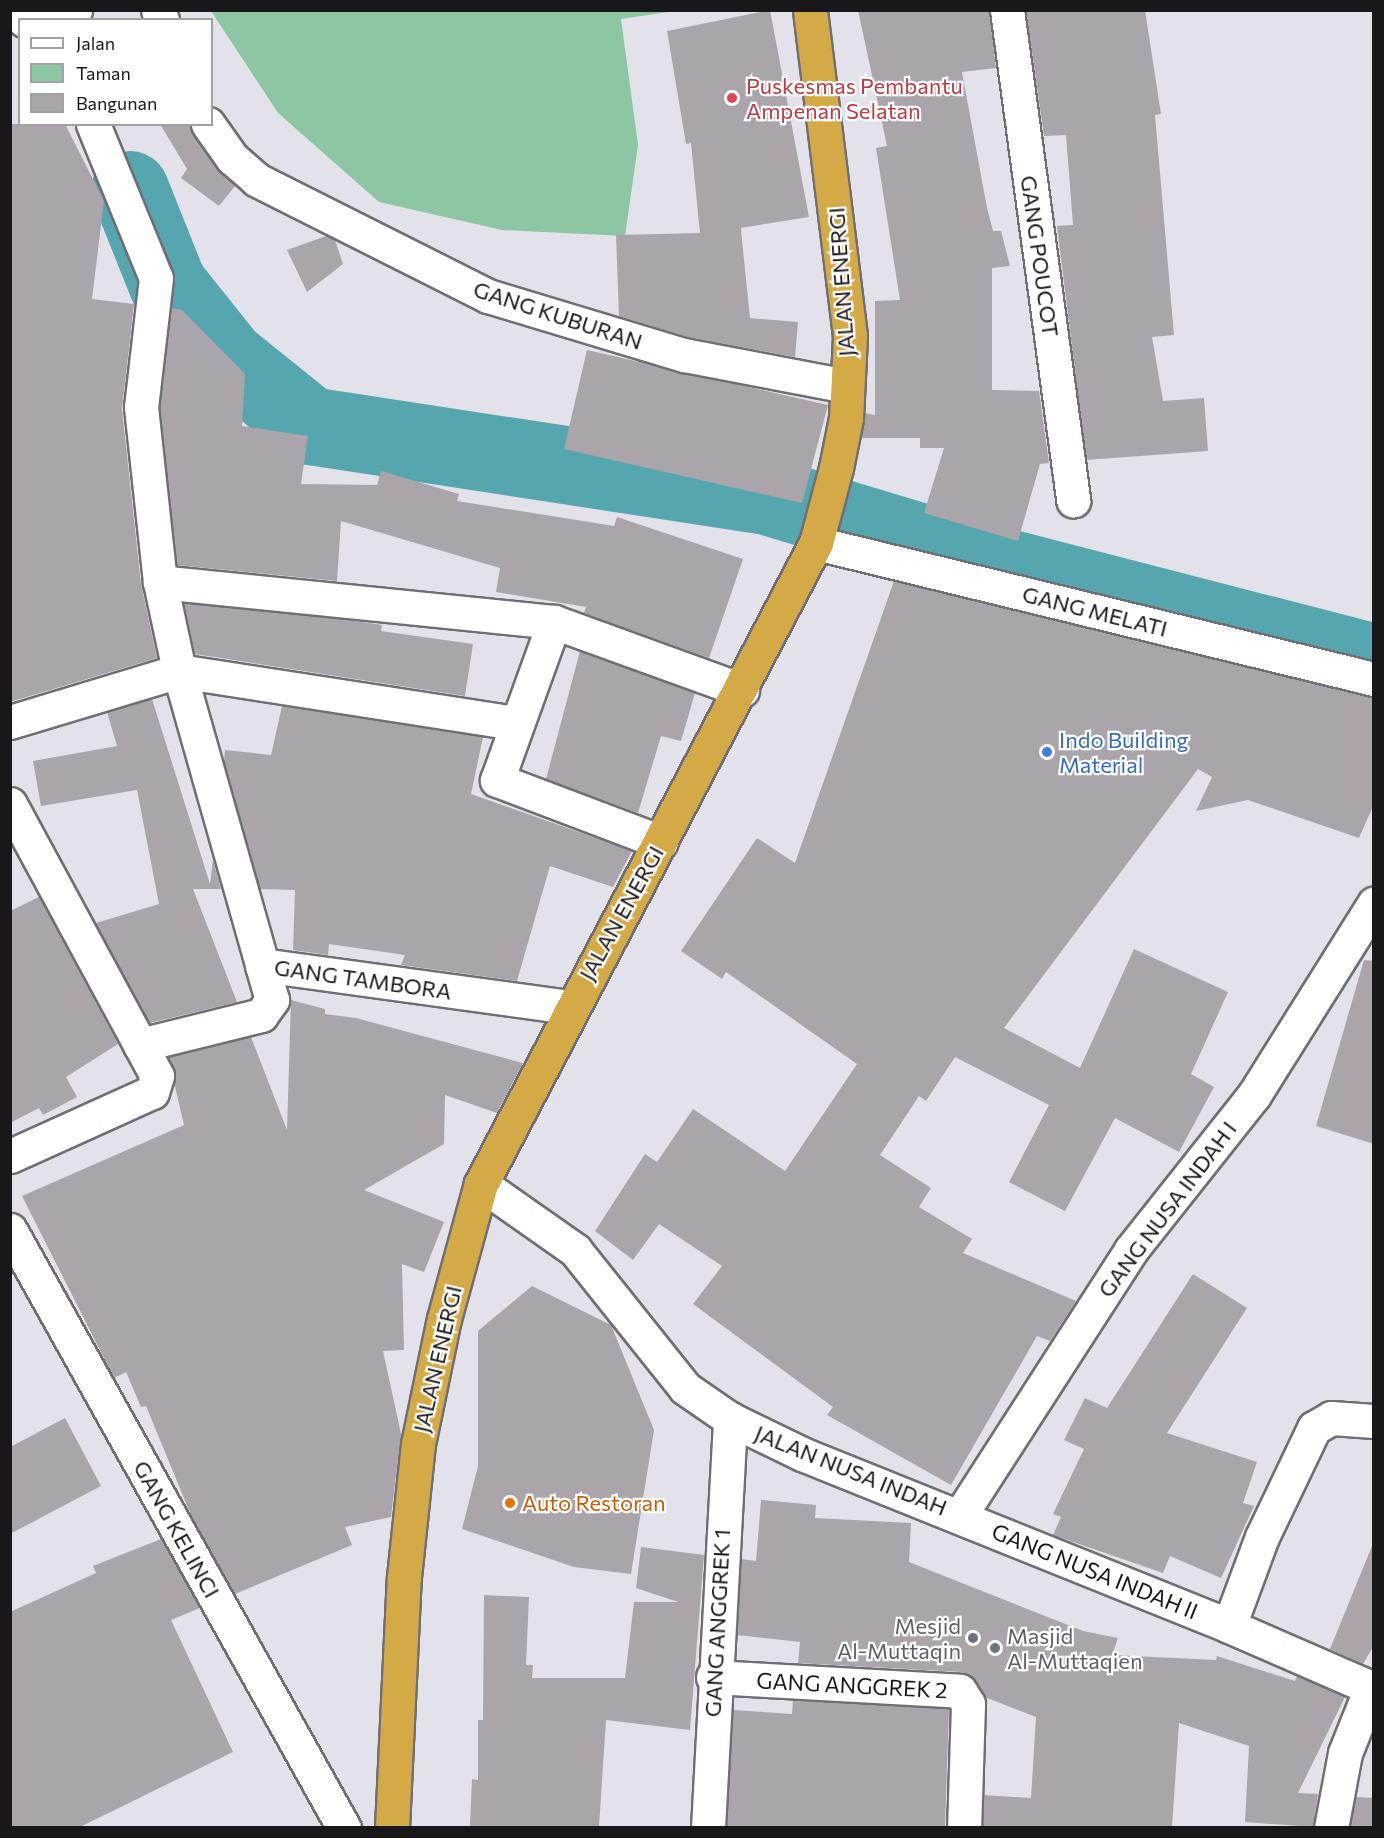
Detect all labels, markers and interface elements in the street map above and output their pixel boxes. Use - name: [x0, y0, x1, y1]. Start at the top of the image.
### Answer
- legend: [18, 18, 213, 126]
- text: Jalan: [76, 32, 115, 54]
- text: Taman: [76, 62, 131, 84]
- place label: Puskesmas Pembantu Ampenan Selatan: [746, 72, 963, 124]
- marker: Puskesmas Pembantu Ampenan Selatan: [723, 89, 741, 107]
- text: Bangunan: [76, 92, 157, 114]
- street label: GANG POUCOT: [1016, 174, 1064, 338]
- street label: JALAN ENERGI: [823, 206, 859, 358]
- street label: GANG KUBURAN: [470, 275, 646, 355]
- street label: GANG MELATI: [1020, 580, 1170, 642]
- place label: Indo Building Material: [1059, 726, 1188, 778]
- marker: Indo Building Material: [1040, 745, 1054, 759]
- street label: JALAN ENERGI: [573, 841, 669, 985]
- street label: GANG TAMBORA: [273, 953, 453, 1005]
- street label: GANG NUSA INDAH I: [1092, 1116, 1242, 1302]
- street label: JALAN ENERGI: [407, 1283, 467, 1435]
- street label: JALAN NUSA INDAH: [751, 1419, 951, 1521]
- street label: GANG KELINCI: [128, 1456, 226, 1602]
- place label: Auto Restoran: [522, 1490, 666, 1516]
- marker: Auto Restoran: [503, 1496, 517, 1510]
- street label: GANG NUSA INDAH II: [988, 1518, 1202, 1624]
- street label: GANG ANGGREK 1: [699, 1528, 735, 1718]
- place label: Mesjid Al-Muttaqin: [837, 1612, 961, 1664]
- place label: Masjid Al-Muttaqien: [1007, 1622, 1143, 1674]
- marker: Mesjid Al-Muttaqin: [966, 1631, 980, 1645]
- marker: Masjid Al-Muttaqien: [988, 1641, 1002, 1655]
- street label: GANG ANGGREK 2: [756, 1667, 948, 1703]

